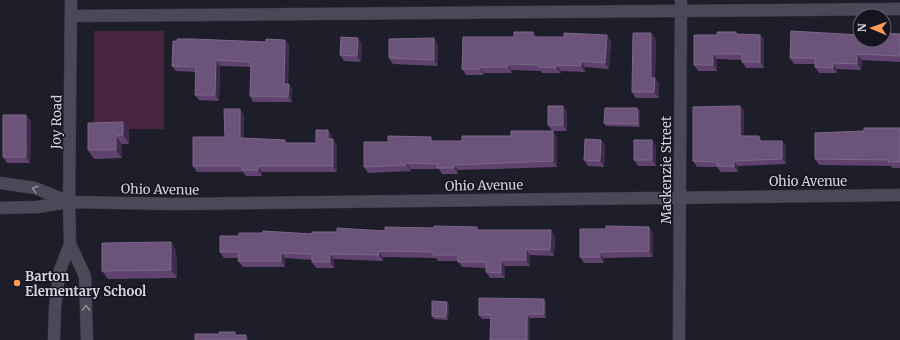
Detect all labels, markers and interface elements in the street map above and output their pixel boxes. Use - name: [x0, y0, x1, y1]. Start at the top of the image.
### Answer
- north arrow: [852, 8, 892, 48]
- text: N: [855, 23, 869, 32]
- street label: Joy Road: [48, 95, 65, 150]
- street label: Mackenzie Street: [658, 116, 675, 224]
- street label: Ohio Avenue: [769, 173, 847, 190]
- street label: Ohio Avenue: [445, 176, 523, 195]
- street label: Ohio Avenue: [121, 180, 199, 199]
- one-way arrow: [32, 185, 39, 194]
- place label: Barton Elementary School: [25, 268, 146, 300]
- marker: Barton Elementary School: [12, 278, 22, 288]
- one-way arrow: [82, 305, 90, 311]

